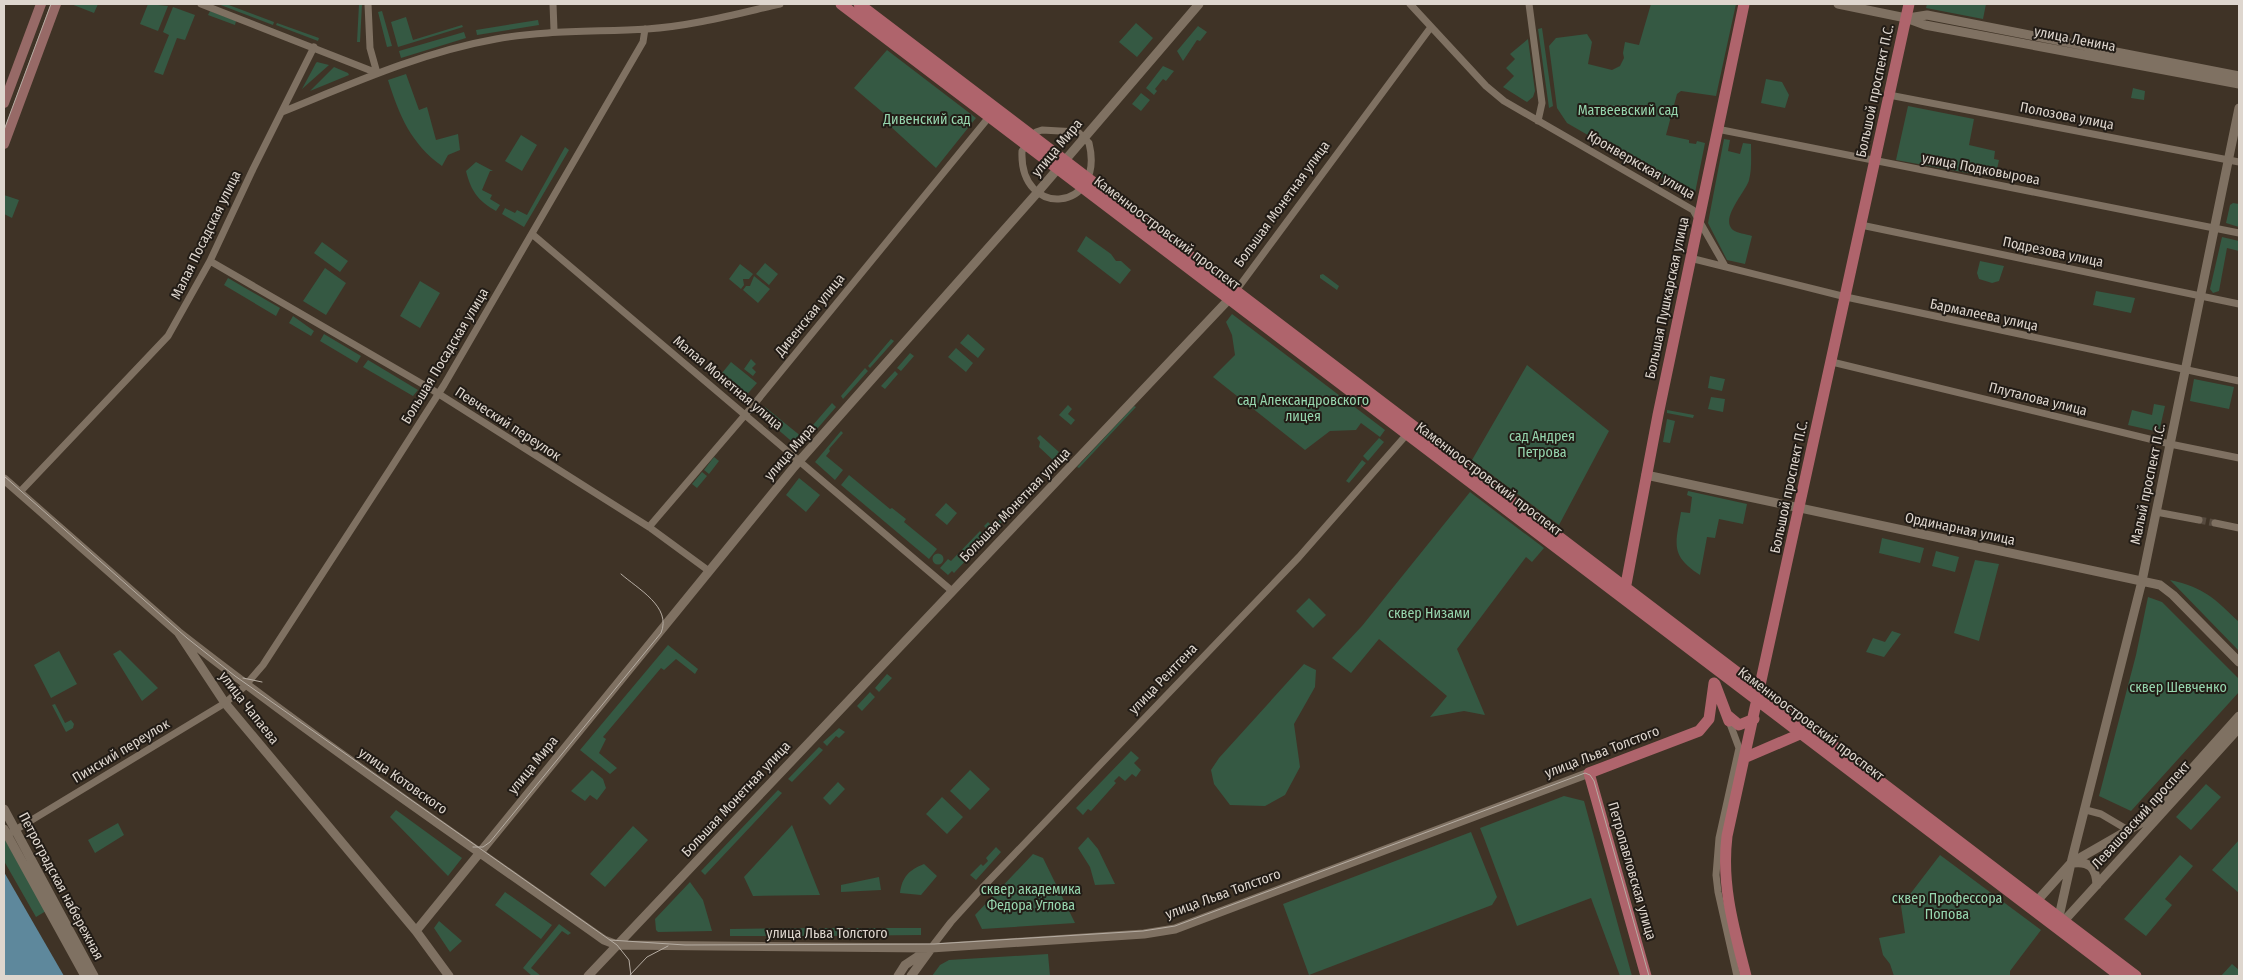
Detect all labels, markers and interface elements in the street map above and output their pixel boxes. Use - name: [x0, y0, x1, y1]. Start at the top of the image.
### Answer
- street label: Большой проспект П.С.: [1853, 23, 1897, 159]
- street label: улица Ленина: [2033, 23, 2117, 55]
- street label: Полозова улица: [2018, 99, 2116, 133]
- park label: Матвеевский сад: [1578, 102, 1678, 119]
- park label: Дивенский сад: [882, 111, 971, 128]
- street label: улица Мира: [1028, 116, 1086, 180]
- street label: Кронверкская улица: [1584, 127, 1698, 203]
- street label: Большая Монетная улица: [1230, 137, 1334, 271]
- street label: улица Подковырова: [1921, 149, 2042, 189]
- street label: Малая Посадская улица: [167, 168, 245, 302]
- street label: Каменноостровский проспект: [1091, 172, 1244, 294]
- street label: Большая Пушкарская улица: [1642, 215, 1693, 381]
- street label: Подрезова улица: [2001, 233, 2105, 271]
- street label: Дивенская улица: [771, 270, 849, 360]
- street label: Большая Посадская улица: [398, 285, 492, 427]
- street label: Бармалеева улица: [1928, 295, 2040, 335]
- street label: Малая Монетная улица: [670, 332, 786, 434]
- street label: Плуталова улица: [1987, 379, 2089, 419]
- street label: Певческий переулок: [452, 383, 564, 465]
- park label: сад Александровского лицея: [1237, 392, 1369, 425]
- street label: Каменноостровский проспект: [1413, 418, 1566, 540]
- street label: Большой проспект П.С.: [1767, 419, 1811, 555]
- street label: улица Мира: [761, 420, 819, 484]
- street label: Малый проспект П.С.: [2127, 422, 2169, 546]
- park label: сад Андрея Петрова: [1509, 428, 1575, 461]
- street label: Большая Монетная улица: [956, 444, 1074, 566]
- street label: Ординарная улица: [1903, 509, 2017, 549]
- park label: сквер Низами: [1388, 605, 1470, 622]
- street label: улица Рентгена: [1125, 640, 1201, 718]
- street label: Каменноостровский проспект: [1735, 663, 1888, 785]
- street label: улица Чапаева: [215, 668, 283, 748]
- park label: сквер Шевченко: [2129, 679, 2227, 696]
- street label: Пинский переулок: [69, 715, 173, 787]
- street label: улица Льва Толстого: [1542, 722, 1662, 782]
- street label: улица Мира: [504, 732, 562, 798]
- street label: Большая Монетная улица: [678, 738, 794, 860]
- street label: улица Котовского: [355, 744, 451, 818]
- street label: Левашовский проспект: [2088, 757, 2194, 872]
- street label: Петропавловская улица: [1604, 800, 1660, 942]
- street label: Петроградская набережная: [15, 809, 107, 963]
- street label: улица Льва Толстого: [1163, 865, 1283, 923]
- park label: сквер академика Федора Углова: [981, 881, 1081, 914]
- park label: сквер Профессора Попова: [1892, 890, 2002, 923]
- street label: улица Льва Толстого: [766, 925, 888, 942]

